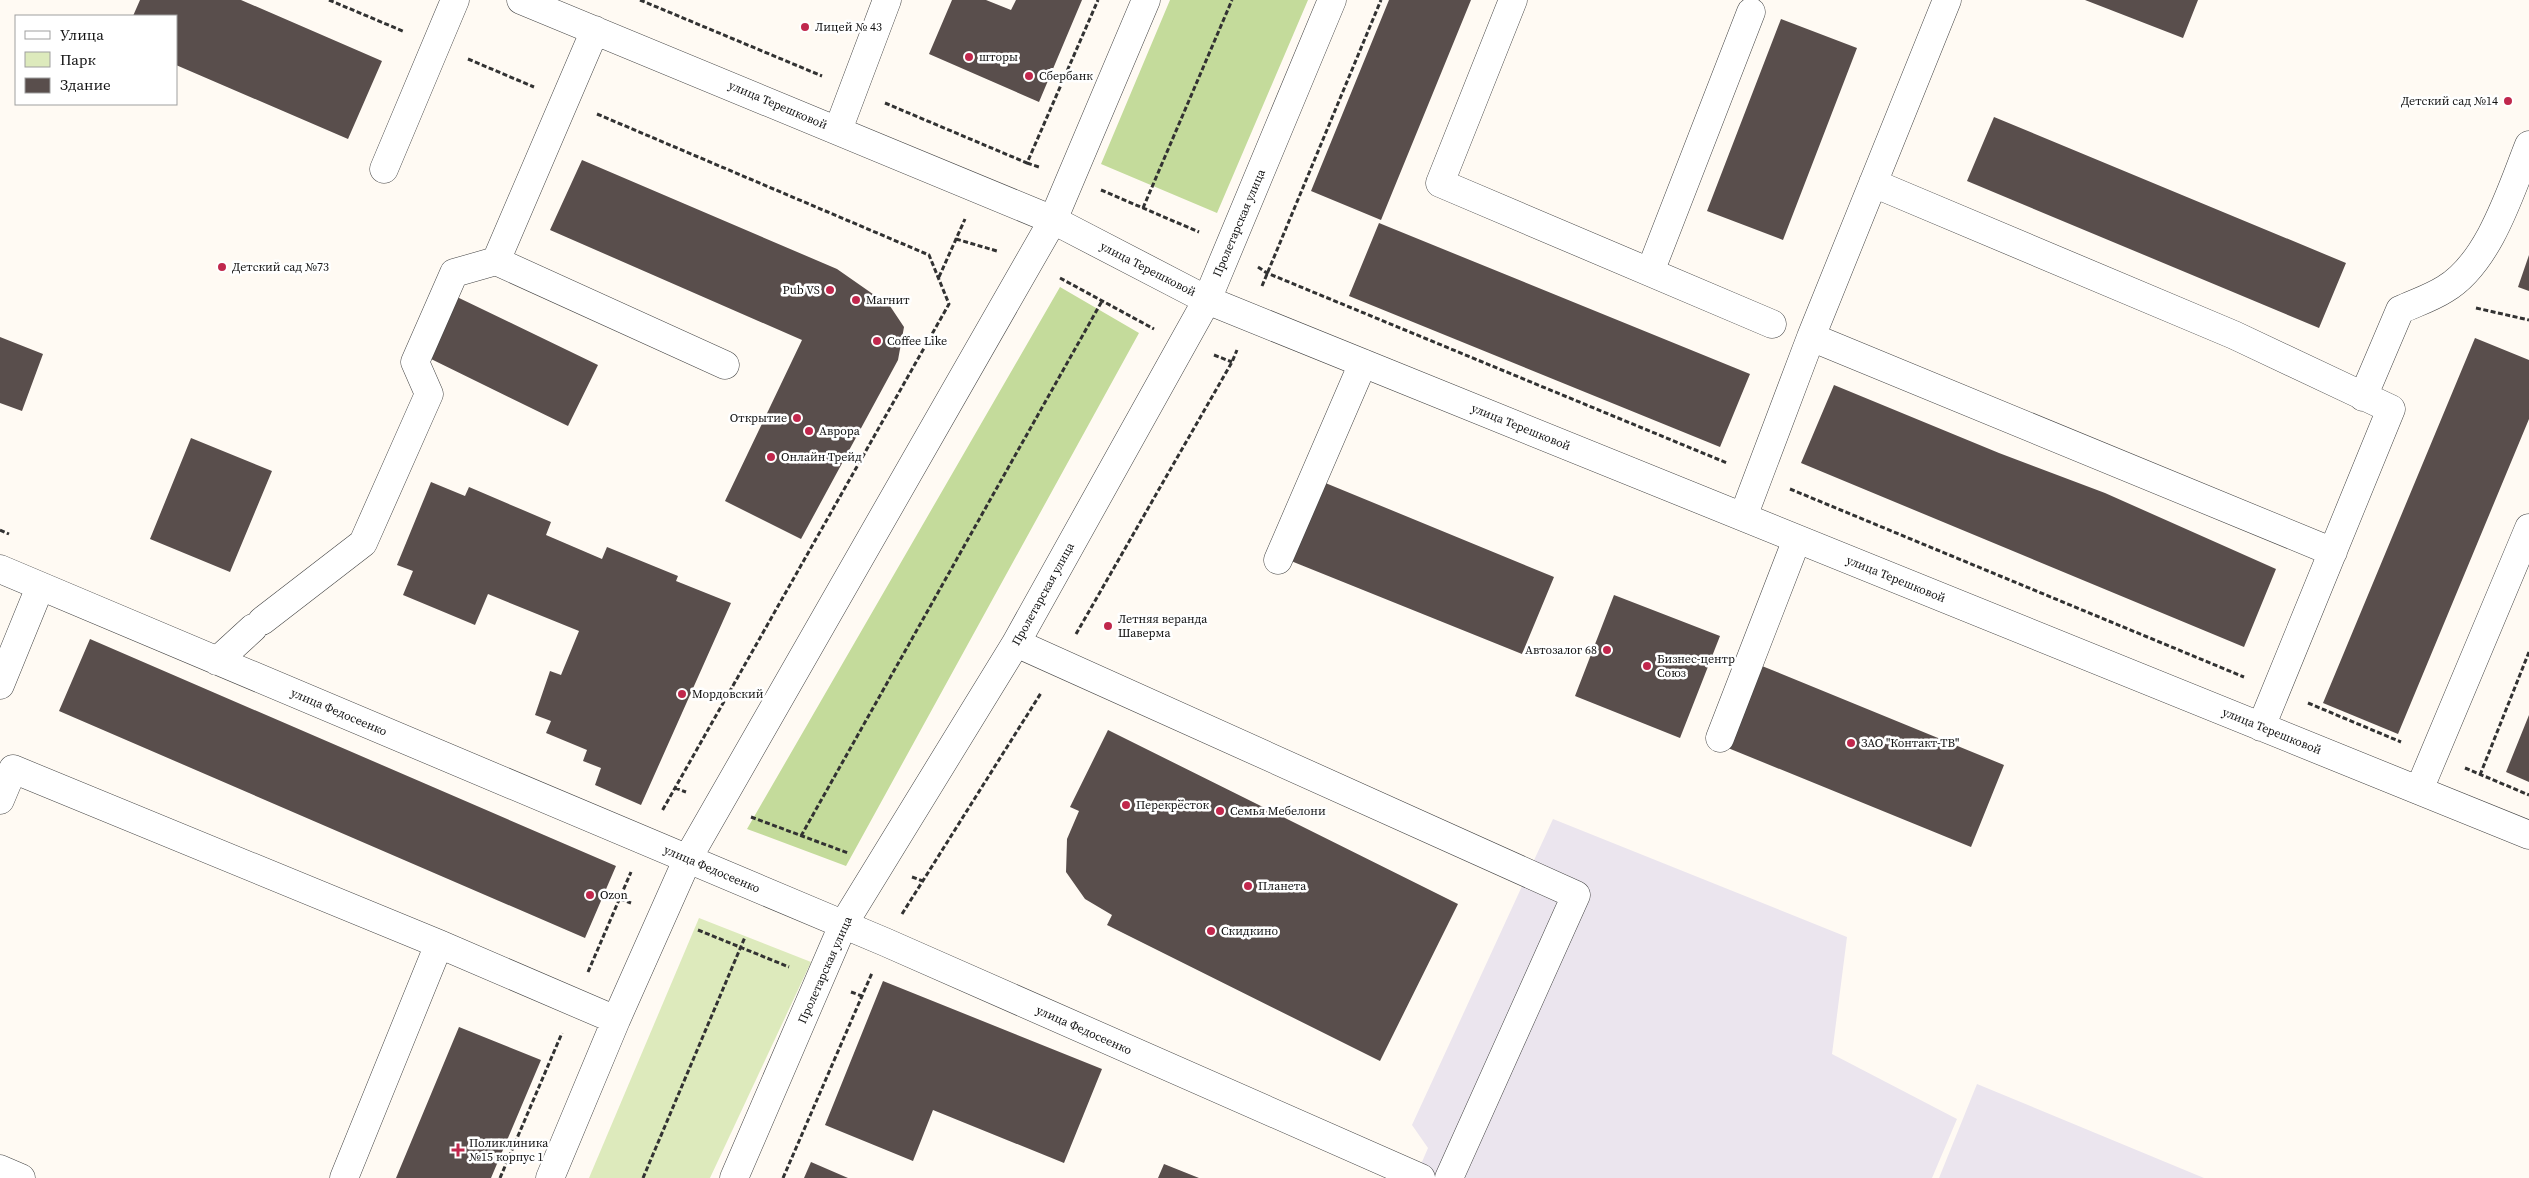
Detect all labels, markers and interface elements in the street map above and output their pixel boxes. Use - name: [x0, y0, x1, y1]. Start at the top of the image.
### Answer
- legend: [15, 15, 178, 105]
- place label: Лицей № 43: [815, 19, 882, 35]
- marker: Лицей № 43: [799, 21, 811, 33]
- text: Улица: [60, 24, 104, 45]
- text: Парк: [60, 49, 96, 70]
- place label: шторы: [979, 49, 1018, 65]
- marker: шторы: [963, 51, 975, 63]
- place label: Сбербанк: [1039, 68, 1093, 84]
- marker: Сбербанк: [1023, 70, 1035, 82]
- text: Здание: [60, 74, 111, 95]
- street label: улица Терешковой: [726, 77, 830, 133]
- place label: Детский сад №14: [2401, 93, 2498, 109]
- marker: Детский сад №14: [2502, 95, 2514, 107]
- street label: Пролетарская улица: [1209, 166, 1269, 279]
- street label: улица Терешковой: [1097, 238, 1199, 300]
- place label: Детский сад №73: [232, 259, 329, 275]
- marker: Детский сад №73: [216, 261, 228, 273]
- place label: Pub VS: [783, 282, 820, 298]
- marker: Pub VS: [824, 284, 836, 296]
- place label: Магнит: [866, 292, 910, 308]
- marker: Магнит: [850, 294, 862, 306]
- place label: Coffee Like: [887, 333, 947, 349]
- marker: Coffee Like: [871, 335, 883, 347]
- street label: улица Терешковой: [1469, 400, 1573, 454]
- place label: Открытие: [730, 410, 787, 426]
- marker: Открытие: [791, 412, 803, 424]
- place label: Аврора: [819, 423, 861, 439]
- marker: Аврора: [803, 425, 815, 437]
- place label: Онлайн Трейд: [781, 449, 862, 465]
- marker: Онлайн Трейд: [765, 451, 777, 463]
- street label: Пролетарская улица: [1008, 539, 1078, 649]
- street label: улица Терешковой: [1844, 552, 1948, 606]
- place label: Летняя веранда Шаверма: [1118, 611, 1208, 641]
- marker: Летняя веранда Шаверма: [1102, 620, 1114, 632]
- place label: Автозалог 68: [1525, 642, 1597, 658]
- marker: Автозалог 68: [1601, 644, 1613, 656]
- place label: Бизнес-центр Союз: [1657, 651, 1735, 681]
- marker: Бизнес-центр Союз: [1641, 660, 1653, 672]
- street label: улица Федосеенко: [288, 684, 390, 740]
- place label: Мордовский: [692, 686, 764, 702]
- marker: Мордовский: [676, 688, 688, 700]
- street label: улица Терешковой: [2220, 704, 2324, 758]
- place label: ЗАО "Контакт-ТВ": [1861, 735, 1959, 751]
- marker: ЗАО "Контакт-ТВ": [1845, 737, 1857, 749]
- place label: Перекрёсток: [1136, 797, 1209, 813]
- marker: Перекрёсток: [1120, 799, 1132, 811]
- place label: Семья Мебелони: [1230, 803, 1326, 819]
- marker: Семья Мебелони: [1214, 805, 1226, 817]
- street label: улица Федосеенко: [661, 841, 763, 897]
- place label: Планета: [1258, 878, 1307, 894]
- marker: Планета: [1242, 880, 1254, 892]
- place label: Ozon: [600, 887, 628, 903]
- marker: Ozon: [584, 889, 596, 901]
- street label: Пролетарская улица: [794, 913, 856, 1026]
- place label: Скидкино: [1221, 923, 1278, 939]
- marker: Скидкино: [1205, 925, 1217, 937]
- street label: улица Федосеенко: [1034, 1002, 1135, 1058]
- place label: Поликлиника №15 корпус 1: [469, 1135, 549, 1165]
- marker: Поликлиника №15 корпус 1: [451, 1143, 465, 1157]

